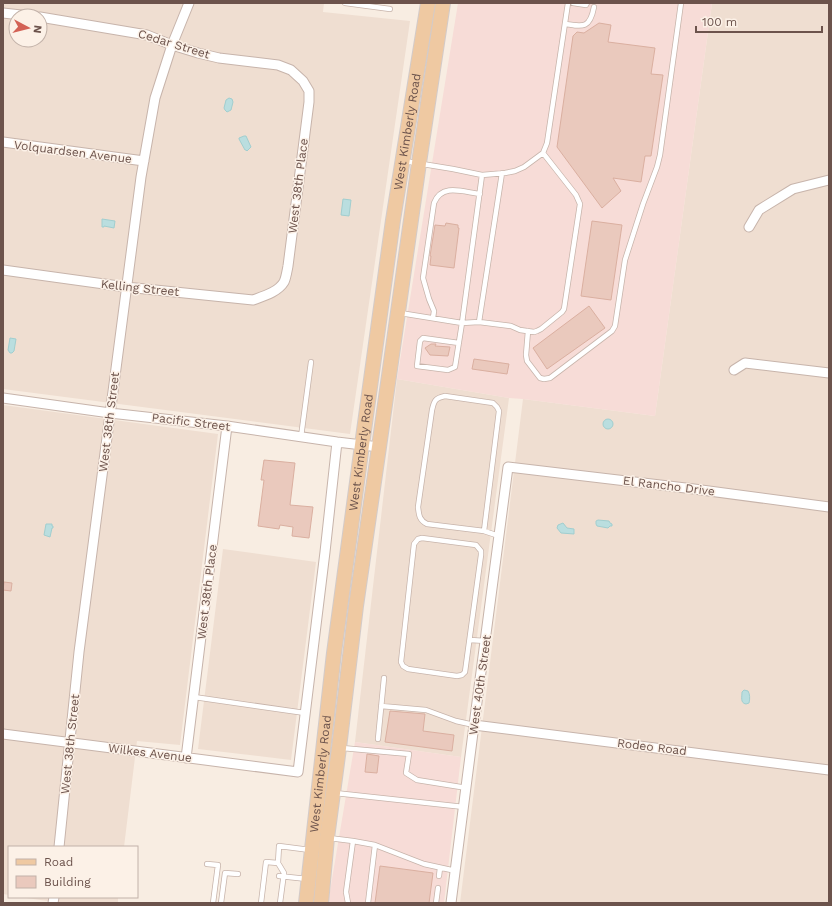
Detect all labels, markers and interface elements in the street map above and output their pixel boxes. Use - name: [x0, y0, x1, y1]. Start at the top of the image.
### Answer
- north arrow: [8, 8, 48, 48]
- scale bar: [696, 8, 822, 34]
- text: 100 m: [702, 15, 737, 29]
- text: N: [30, 24, 44, 34]
- street label: Cedar Street: [136, 26, 212, 62]
- street label: West Kimberly Road: [391, 72, 424, 191]
- street label: Volquardsen Avenue: [13, 138, 133, 166]
- street label: West 38th Place: [285, 138, 311, 234]
- street label: Kelling Street: [100, 277, 180, 299]
- street label: West 38th Street: [96, 371, 122, 473]
- street label: West Kimberly Road: [346, 393, 376, 512]
- street label: Pacific Street: [151, 410, 231, 434]
- street label: El Rancho Drive: [622, 473, 716, 499]
- street label: West 38th Place: [194, 544, 220, 640]
- street label: West 40th Street: [466, 634, 494, 736]
- street label: West 38th Street: [58, 693, 82, 795]
- street label: West Kimberly Road: [307, 714, 334, 833]
- street label: Rodeo Road: [616, 736, 688, 758]
- street label: Wilkes Avenue: [107, 741, 193, 765]
- legend: [8, 846, 138, 898]
- text: Road: [44, 855, 73, 869]
- text: Building: [44, 875, 91, 889]

